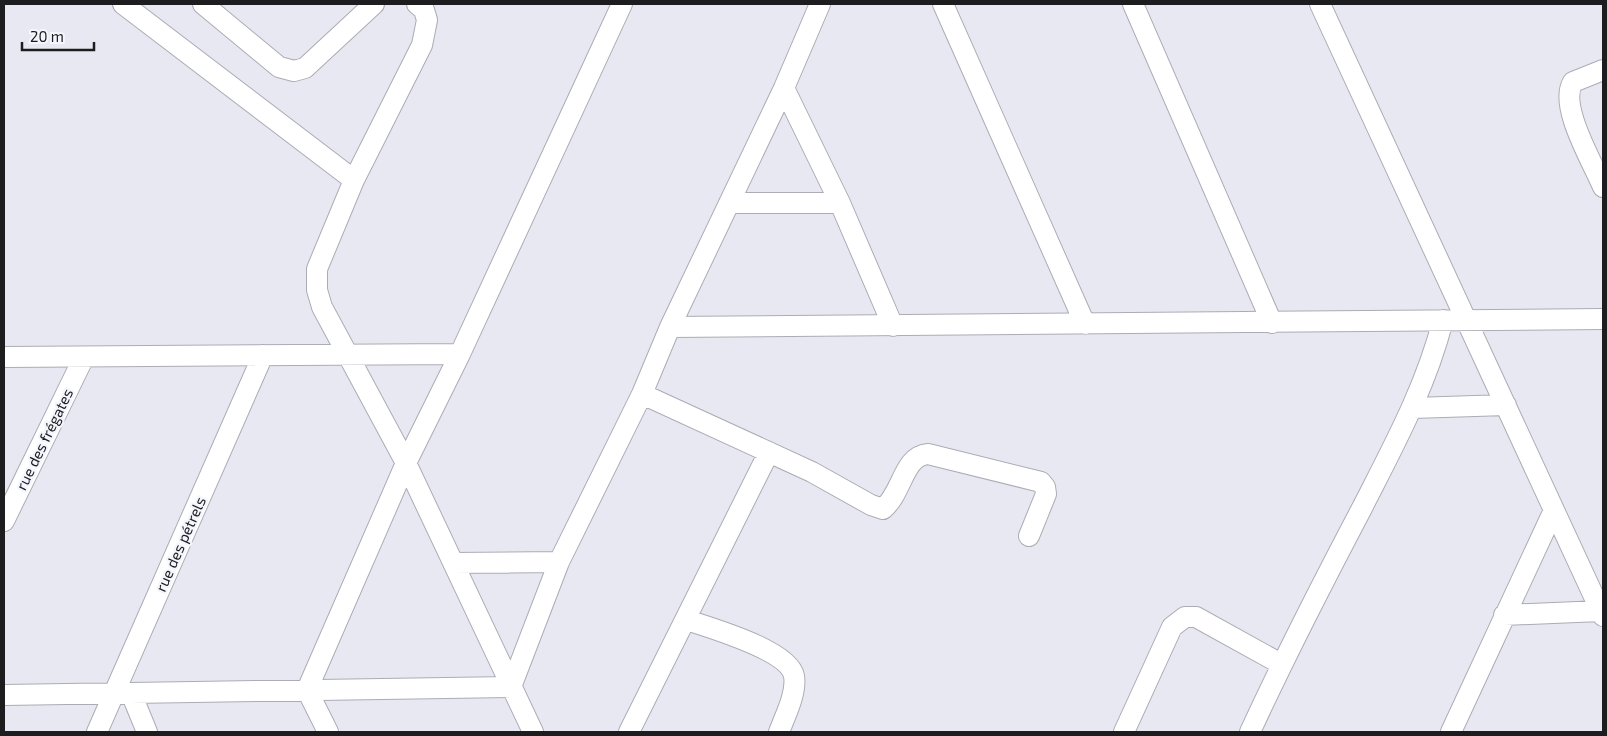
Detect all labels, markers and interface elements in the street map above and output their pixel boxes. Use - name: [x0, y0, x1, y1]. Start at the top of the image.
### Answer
- scale bar: [22, 20, 95, 52]
- text: 20 m: [30, 27, 64, 45]
- street label: rue des frégates: [12, 385, 76, 493]
- street label: rue des pétrels: [151, 494, 209, 594]

